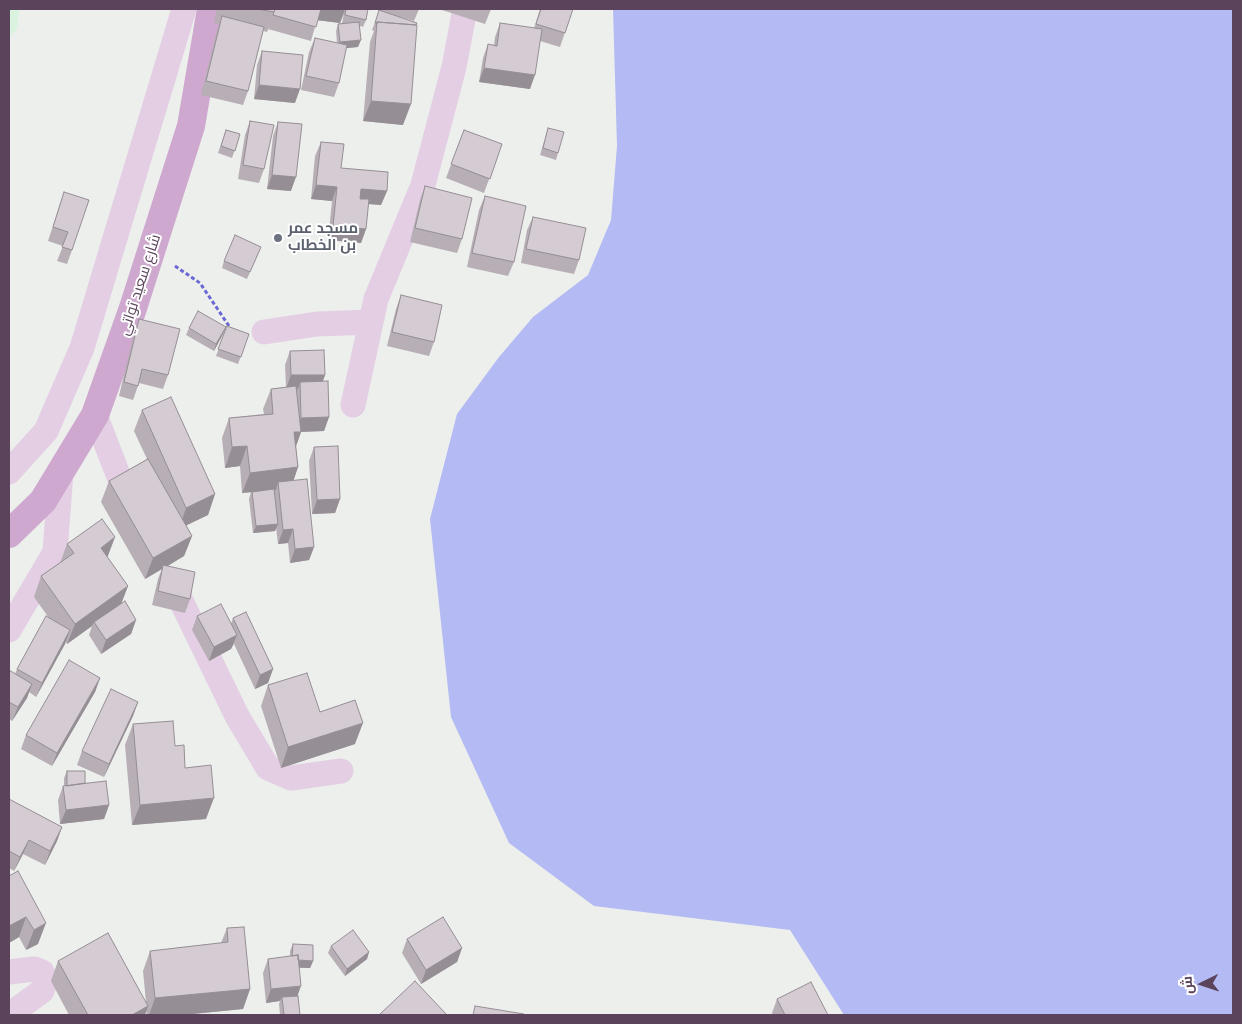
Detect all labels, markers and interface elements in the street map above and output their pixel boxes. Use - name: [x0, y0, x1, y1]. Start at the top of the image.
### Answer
- place label: مسجد عمر بن الخطاب: [288, 220, 358, 255]
- street label: شارع سعيد تواتي: [115, 232, 165, 338]
- marker: مسجد عمر بن الخطاب: [272, 232, 284, 244]
- north arrow: [1177, 959, 1227, 1009]
- text: ش: [1176, 975, 1197, 995]

